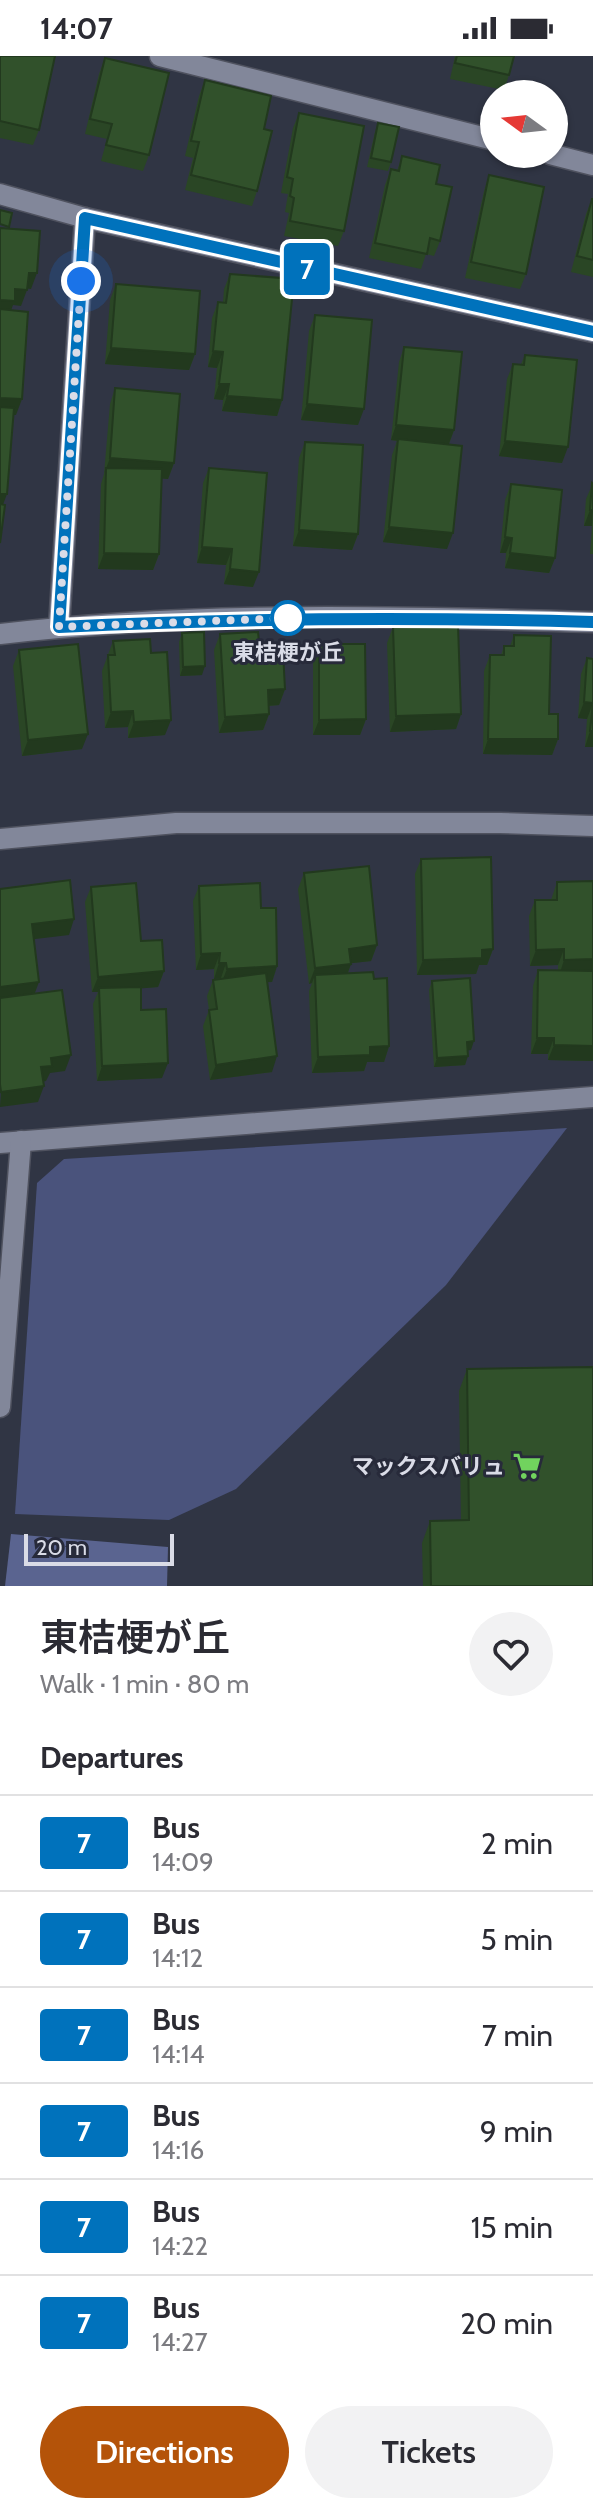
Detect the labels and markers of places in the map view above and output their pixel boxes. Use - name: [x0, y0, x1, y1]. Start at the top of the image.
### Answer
- marker: 東桔梗が丘: [271, 601, 305, 635]
- place label: 東桔梗が丘: [233, 639, 343, 666]
- supermarket icon: マックスバリュ: [512, 1451, 542, 1481]
- place label: マックスバリュ: [352, 1453, 505, 1480]

